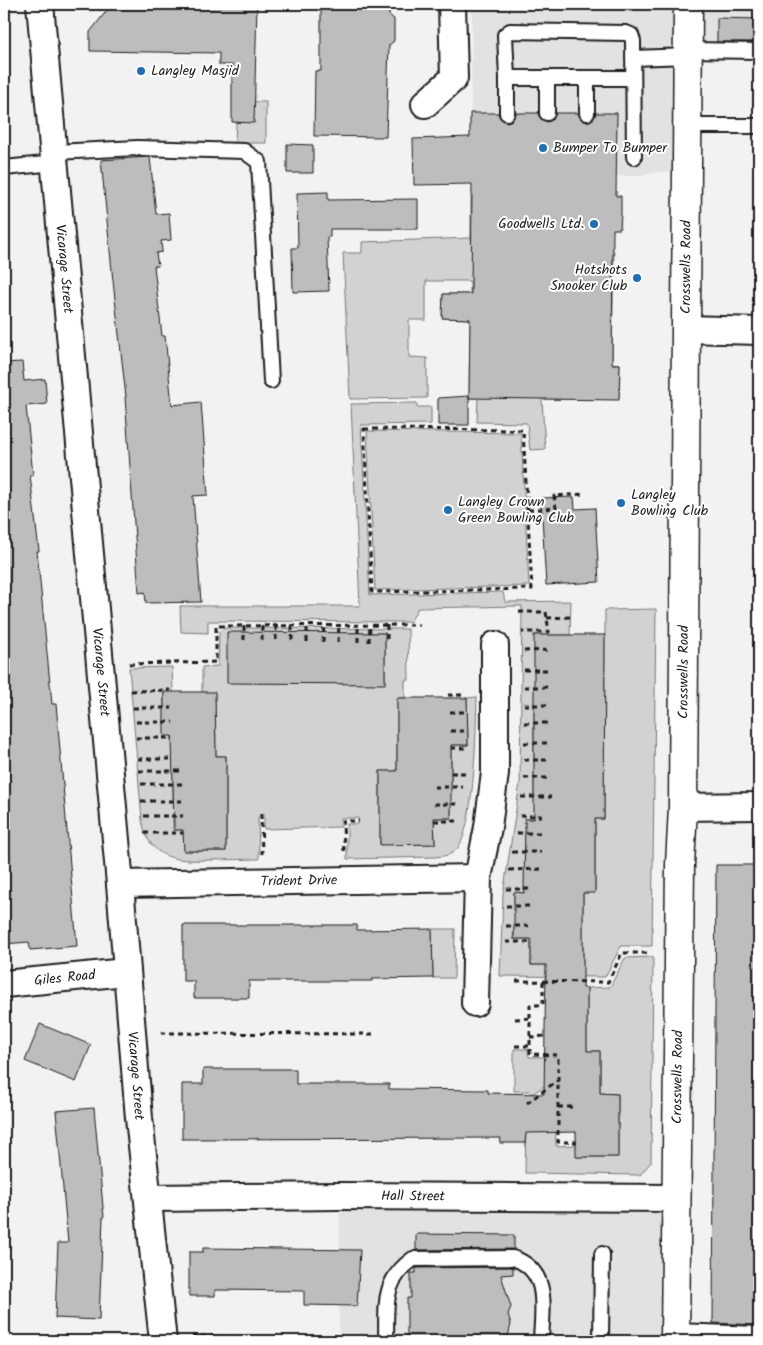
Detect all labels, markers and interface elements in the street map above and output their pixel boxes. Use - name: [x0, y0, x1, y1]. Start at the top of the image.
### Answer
- place label: Langley Masjid: [151, 60, 240, 82]
- marker: Langley Masjid: [135, 65, 147, 77]
- place label: Bumper To Bumper: [553, 137, 668, 159]
- marker: Bumper To Bumper: [537, 142, 549, 154]
- place label: Goodwells Ltd.: [498, 213, 584, 235]
- marker: Goodwells Ltd.: [588, 218, 600, 230]
- street label: Crosswells Road: [675, 219, 698, 314]
- street label: Vicarage Street: [49, 224, 79, 315]
- place label: Hotshots Snooker Club: [550, 259, 628, 297]
- marker: Hotshots Snooker Club: [631, 272, 643, 284]
- place label: Langley Bowling Club: [631, 484, 709, 522]
- place label: Langley Crown Green Bowling Club: [458, 491, 575, 529]
- marker: Langley Bowling Club: [615, 497, 627, 509]
- marker: Langley Crown Green Bowling Club: [442, 504, 454, 516]
- street label: Crosswells Road: [673, 624, 695, 719]
- street label: Vicarage Street: [86, 627, 116, 718]
- street label: Trident Drive: [261, 869, 338, 893]
- street label: Giles Road: [33, 964, 97, 992]
- street label: Crosswells Road: [666, 1029, 689, 1124]
- street label: Vicarage Street: [121, 1031, 150, 1122]
- street label: Hall Street: [381, 1185, 446, 1208]

